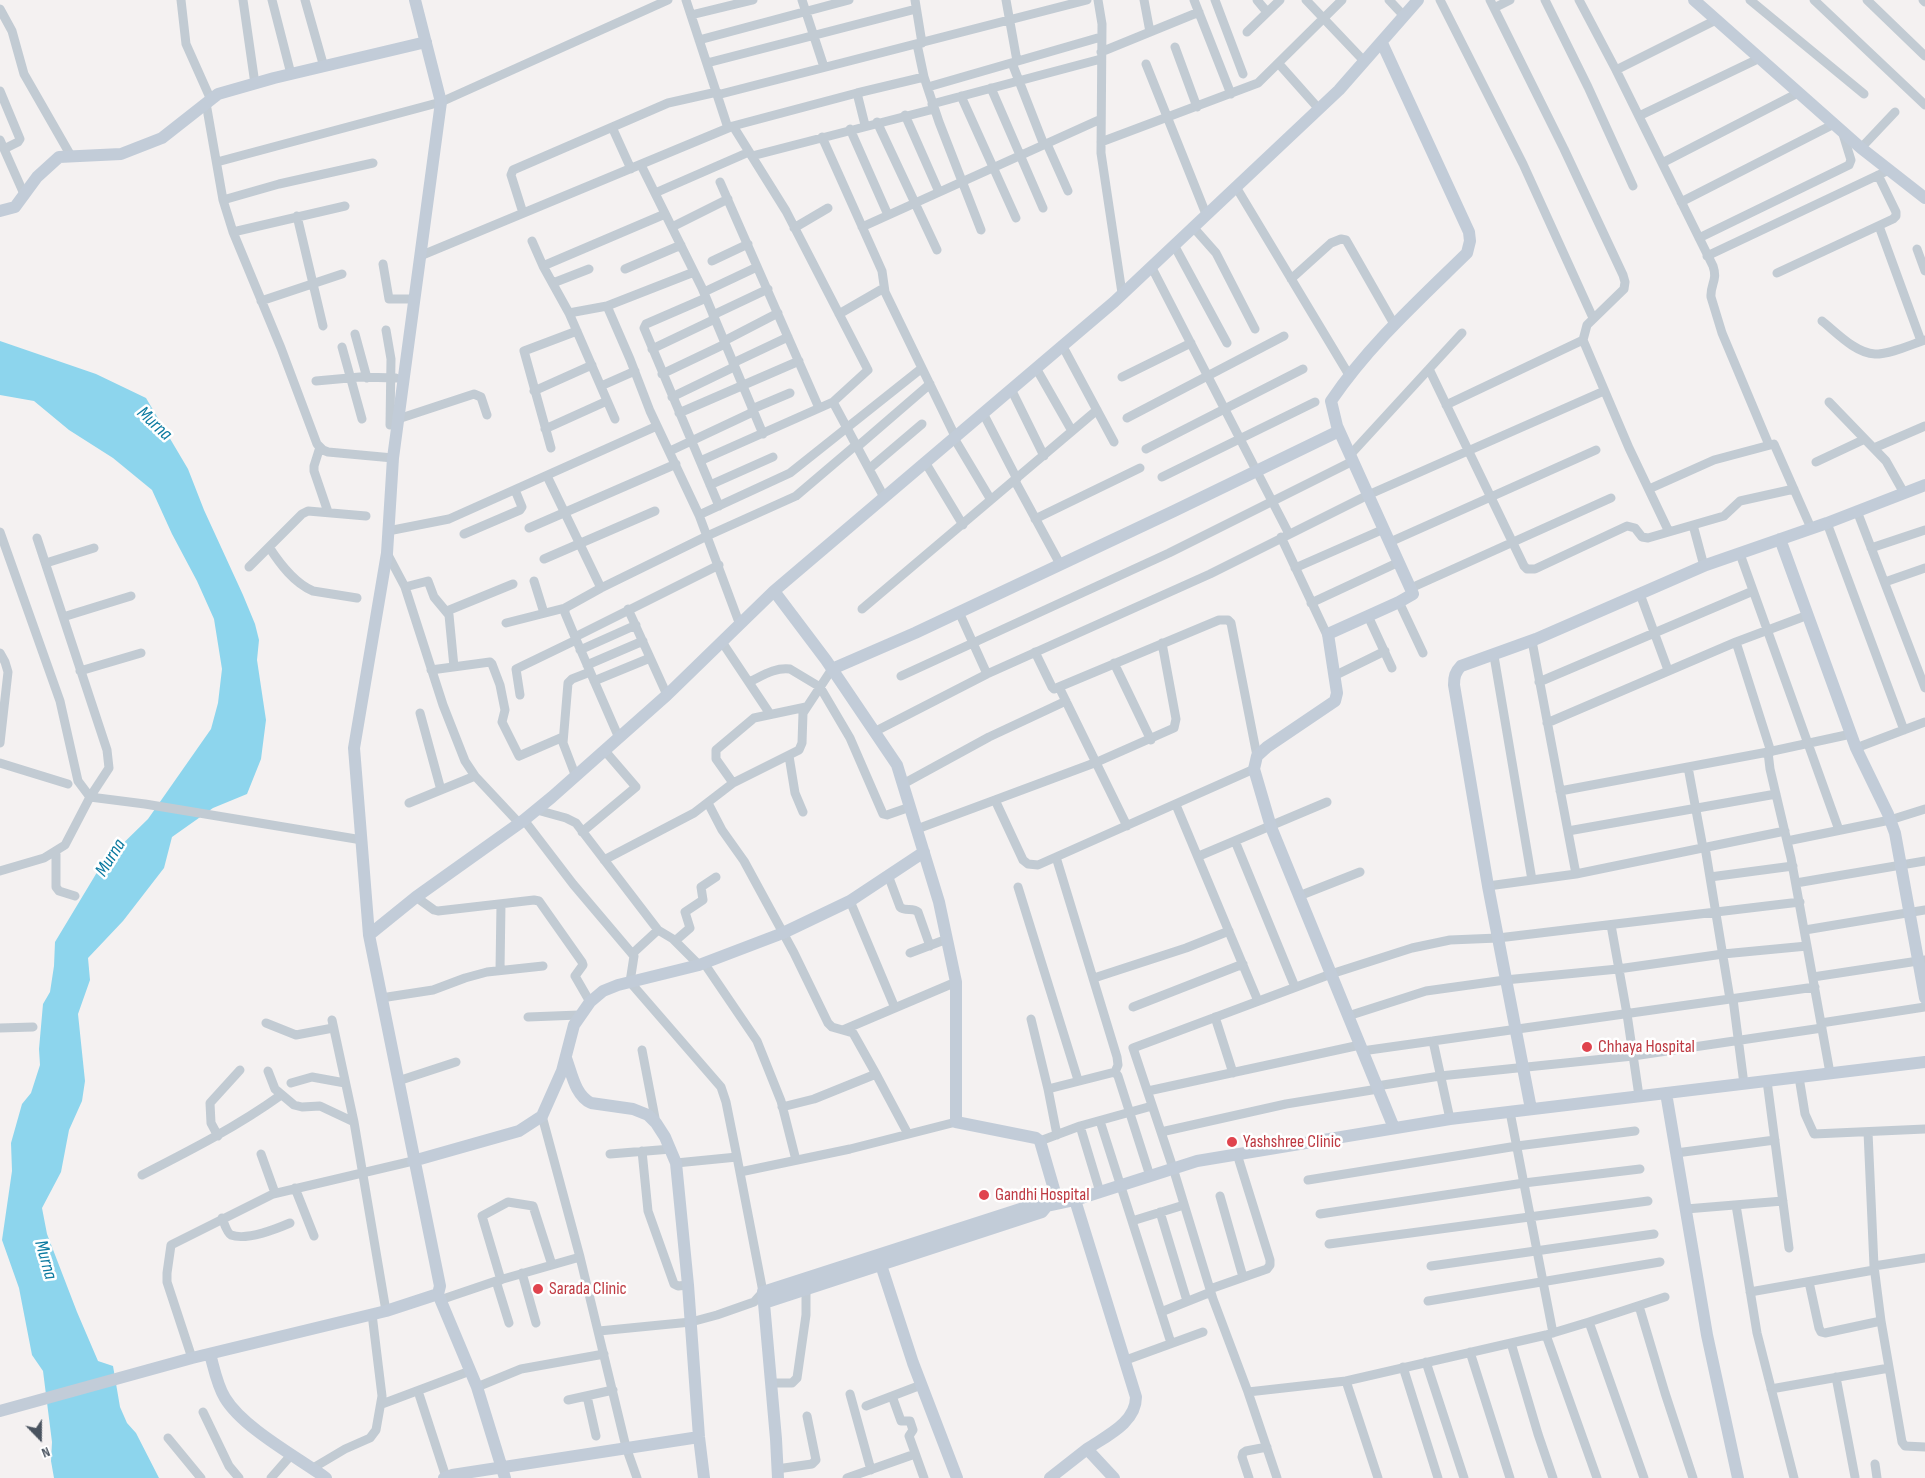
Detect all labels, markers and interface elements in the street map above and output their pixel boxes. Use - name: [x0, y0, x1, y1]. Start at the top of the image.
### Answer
- water label: Murna: [132, 402, 176, 446]
- water label: Murna: [91, 835, 131, 881]
- place label: Chhaya Hospital: [1598, 1036, 1695, 1058]
- marker: Chhaya Hospital: [1580, 1040, 1594, 1054]
- place label: Yashshree Clinic: [1243, 1131, 1341, 1153]
- marker: Yashshree Clinic: [1225, 1135, 1239, 1149]
- place label: Gandhi Hospital: [995, 1184, 1089, 1206]
- marker: Gandhi Hospital: [977, 1188, 991, 1202]
- water label: Murna: [29, 1238, 61, 1282]
- place label: Sarada Clinic: [549, 1278, 627, 1300]
- marker: Sarada Clinic: [531, 1282, 545, 1296]
- north arrow: [15, 1413, 65, 1463]
- text: N: [39, 1443, 52, 1462]

